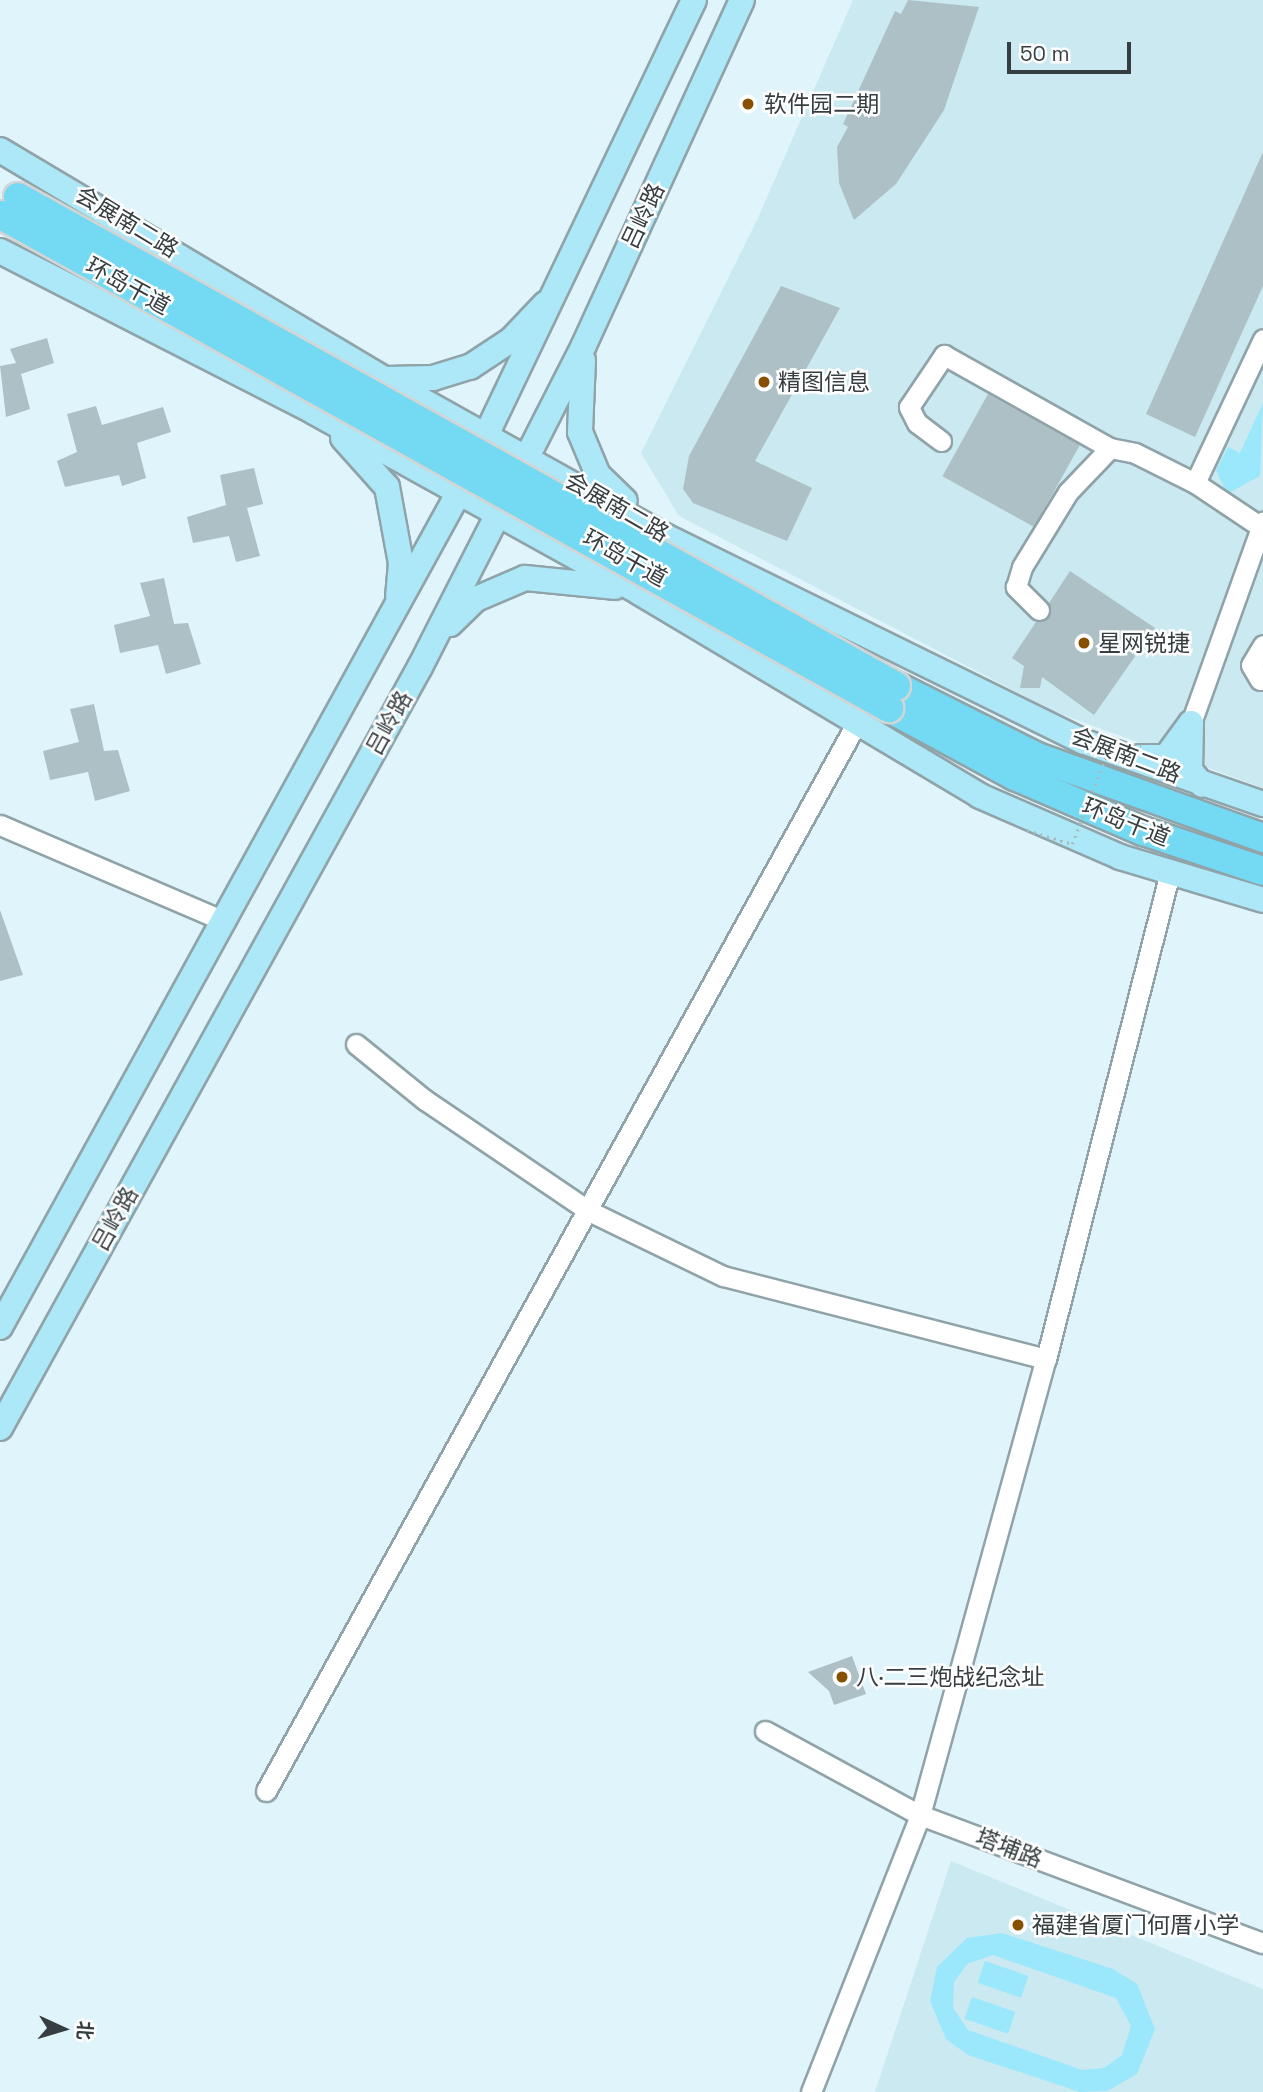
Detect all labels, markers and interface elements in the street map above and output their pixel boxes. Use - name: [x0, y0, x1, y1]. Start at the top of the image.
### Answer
- scale bar: [1011, 28, 1135, 72]
- text: 50 m: [1020, 40, 1070, 67]
- place label: 软件园二期: [764, 90, 879, 118]
- marker: 软件园二期: [738, 94, 758, 114]
- street label: 吕岭路: [616, 179, 670, 253]
- street label: 会展南二路: [71, 181, 183, 263]
- street label: 环岛干道: [81, 252, 175, 320]
- place label: 精图信息: [778, 368, 870, 396]
- marker: 精图信息: [756, 374, 772, 390]
- street label: 会展南二路: [560, 466, 674, 548]
- street label: 环岛干道: [578, 524, 672, 592]
- place label: 星网锐捷: [1098, 629, 1190, 657]
- marker: 星网锐捷: [1076, 635, 1092, 651]
- street label: 吕岭路: [360, 686, 418, 760]
- street label: 会展南二路: [1067, 722, 1185, 788]
- street label: 环岛干道: [1078, 792, 1174, 852]
- street label: 吕岭路: [86, 1182, 144, 1256]
- place label: 八·二三炮战纪念址: [856, 1663, 1044, 1691]
- marker: 八·二三炮战纪念址: [834, 1669, 850, 1685]
- street label: 塔埔路: [972, 1823, 1046, 1873]
- place label: 福建省厦门何厝小学: [1032, 1911, 1239, 1939]
- marker: 福建省厦门何厝小学: [1010, 1917, 1026, 1933]
- north arrow: [28, 1994, 98, 2064]
- text: 北: [71, 2020, 98, 2041]

